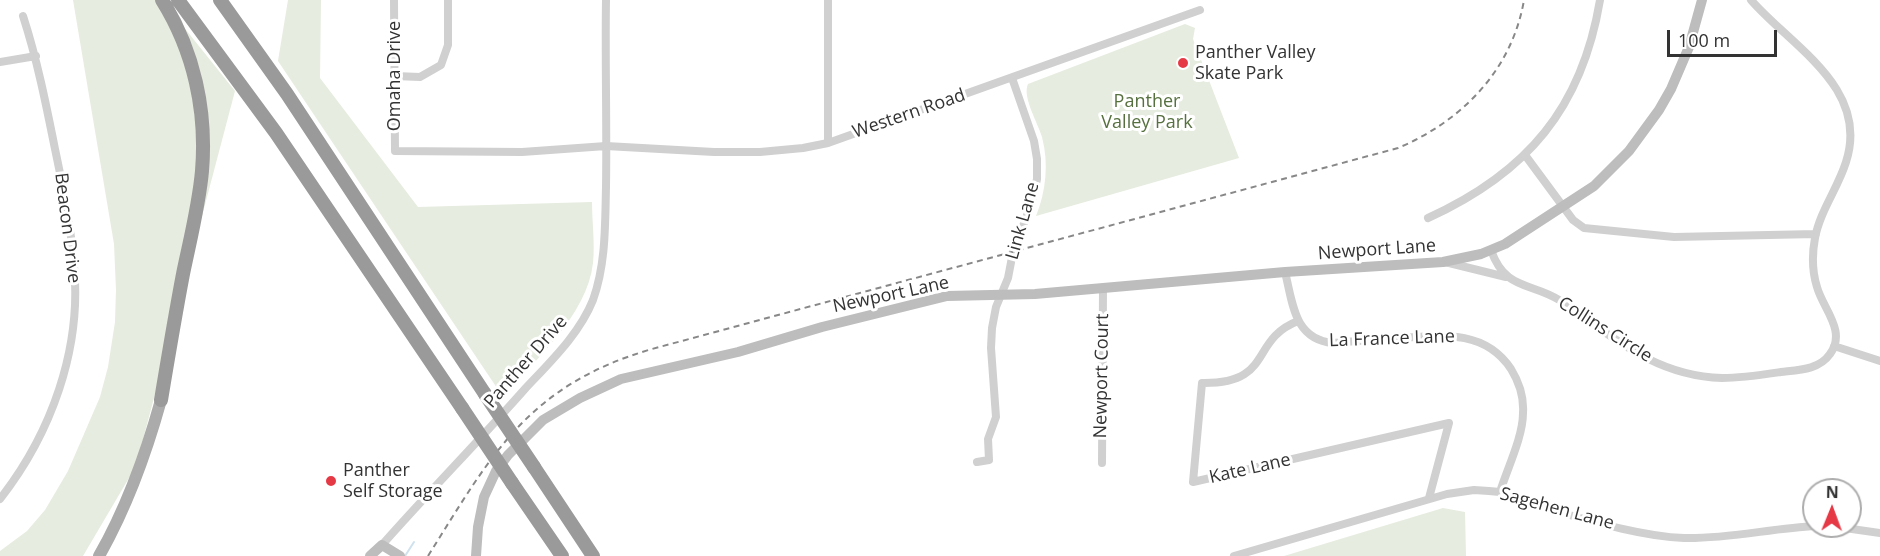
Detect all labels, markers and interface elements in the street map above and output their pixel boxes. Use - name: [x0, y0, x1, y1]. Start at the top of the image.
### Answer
- scale bar: [1670, 18, 1780, 56]
- street label: Omaha Drive: [384, 21, 406, 131]
- text: 100 m: [1678, 28, 1730, 52]
- place label: Panther Valley Skate Park: [1195, 42, 1315, 84]
- marker: Panther Valley Skate Park: [1176, 56, 1190, 70]
- street label: Western Road: [850, 85, 968, 143]
- park label: Panther Valley Park: [1101, 91, 1193, 134]
- street label: Beacon Drive: [50, 172, 84, 284]
- street label: Link Lane: [1002, 180, 1044, 262]
- street label: Newport Lane: [1317, 235, 1437, 265]
- street label: Newport Lane: [831, 272, 951, 318]
- street label: Collins Circle: [1554, 293, 1656, 367]
- street label: Panther Drive: [480, 311, 572, 413]
- street label: Newport Court: [1090, 313, 1114, 439]
- street label: La France Lane: [1329, 326, 1455, 352]
- street label: Kate Lane: [1207, 449, 1293, 489]
- place label: Panther Self Storage: [343, 460, 443, 502]
- marker: Panther Self Storage: [324, 474, 338, 488]
- north arrow: [1802, 478, 1862, 538]
- text: N: [1826, 481, 1839, 503]
- street label: Sagehen Lane: [1498, 483, 1616, 535]

